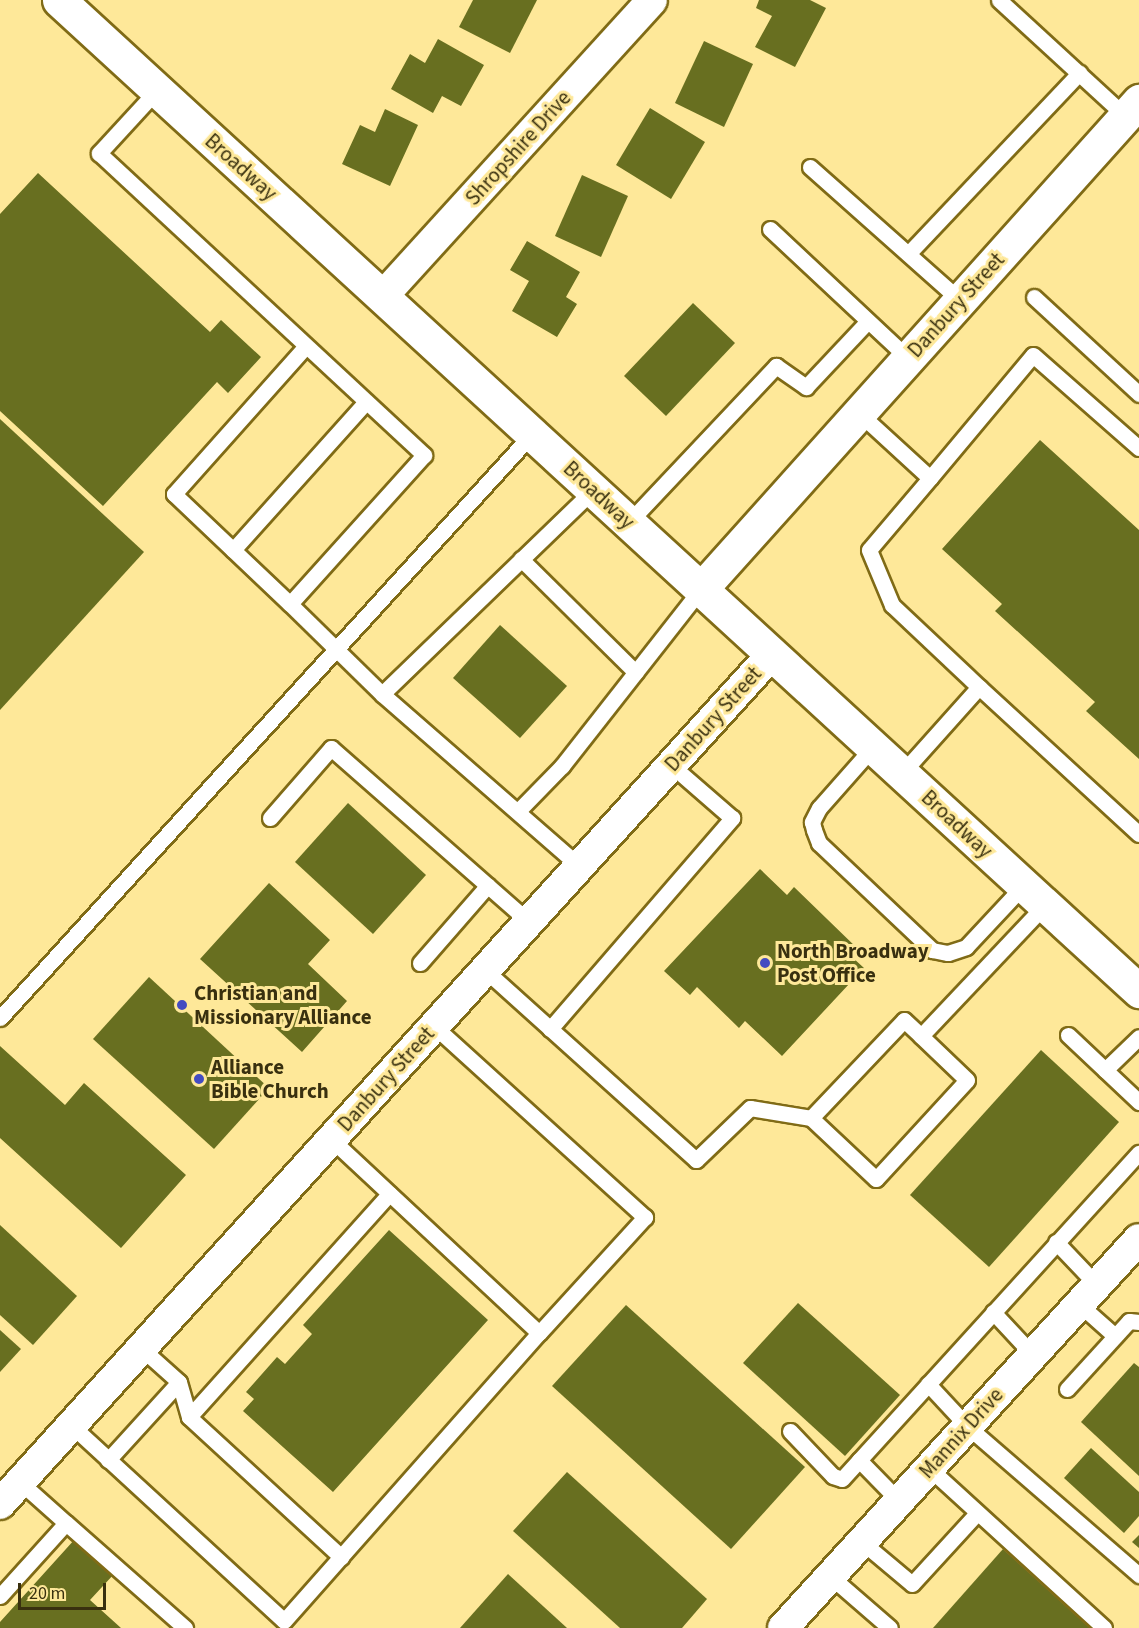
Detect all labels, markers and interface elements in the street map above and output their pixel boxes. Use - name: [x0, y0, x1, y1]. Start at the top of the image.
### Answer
- street label: Shropshire Drive: [460, 86, 576, 210]
- street label: Broadway: [200, 128, 282, 206]
- street label: Danbury Street: [902, 247, 1010, 363]
- street label: Broadway: [558, 456, 640, 534]
- street label: Danbury Street: [659, 661, 767, 777]
- street label: Broadway: [916, 785, 998, 863]
- place label: North Broadway Post Office: [777, 938, 929, 988]
- marker: North Broadway Post Office: [758, 956, 772, 970]
- place label: Christian and Missionary Alliance: [194, 980, 372, 1030]
- marker: Christian and Missionary Alliance: [175, 998, 189, 1012]
- street label: Danbury Street: [332, 1021, 440, 1137]
- place label: Alliance Bible Church: [211, 1054, 329, 1104]
- marker: Alliance Bible Church: [192, 1072, 206, 1086]
- street label: Mannix Drive: [914, 1383, 1008, 1483]
- scale bar: [21, 1571, 110, 1609]
- text: 20 m: [29, 1581, 65, 1606]

